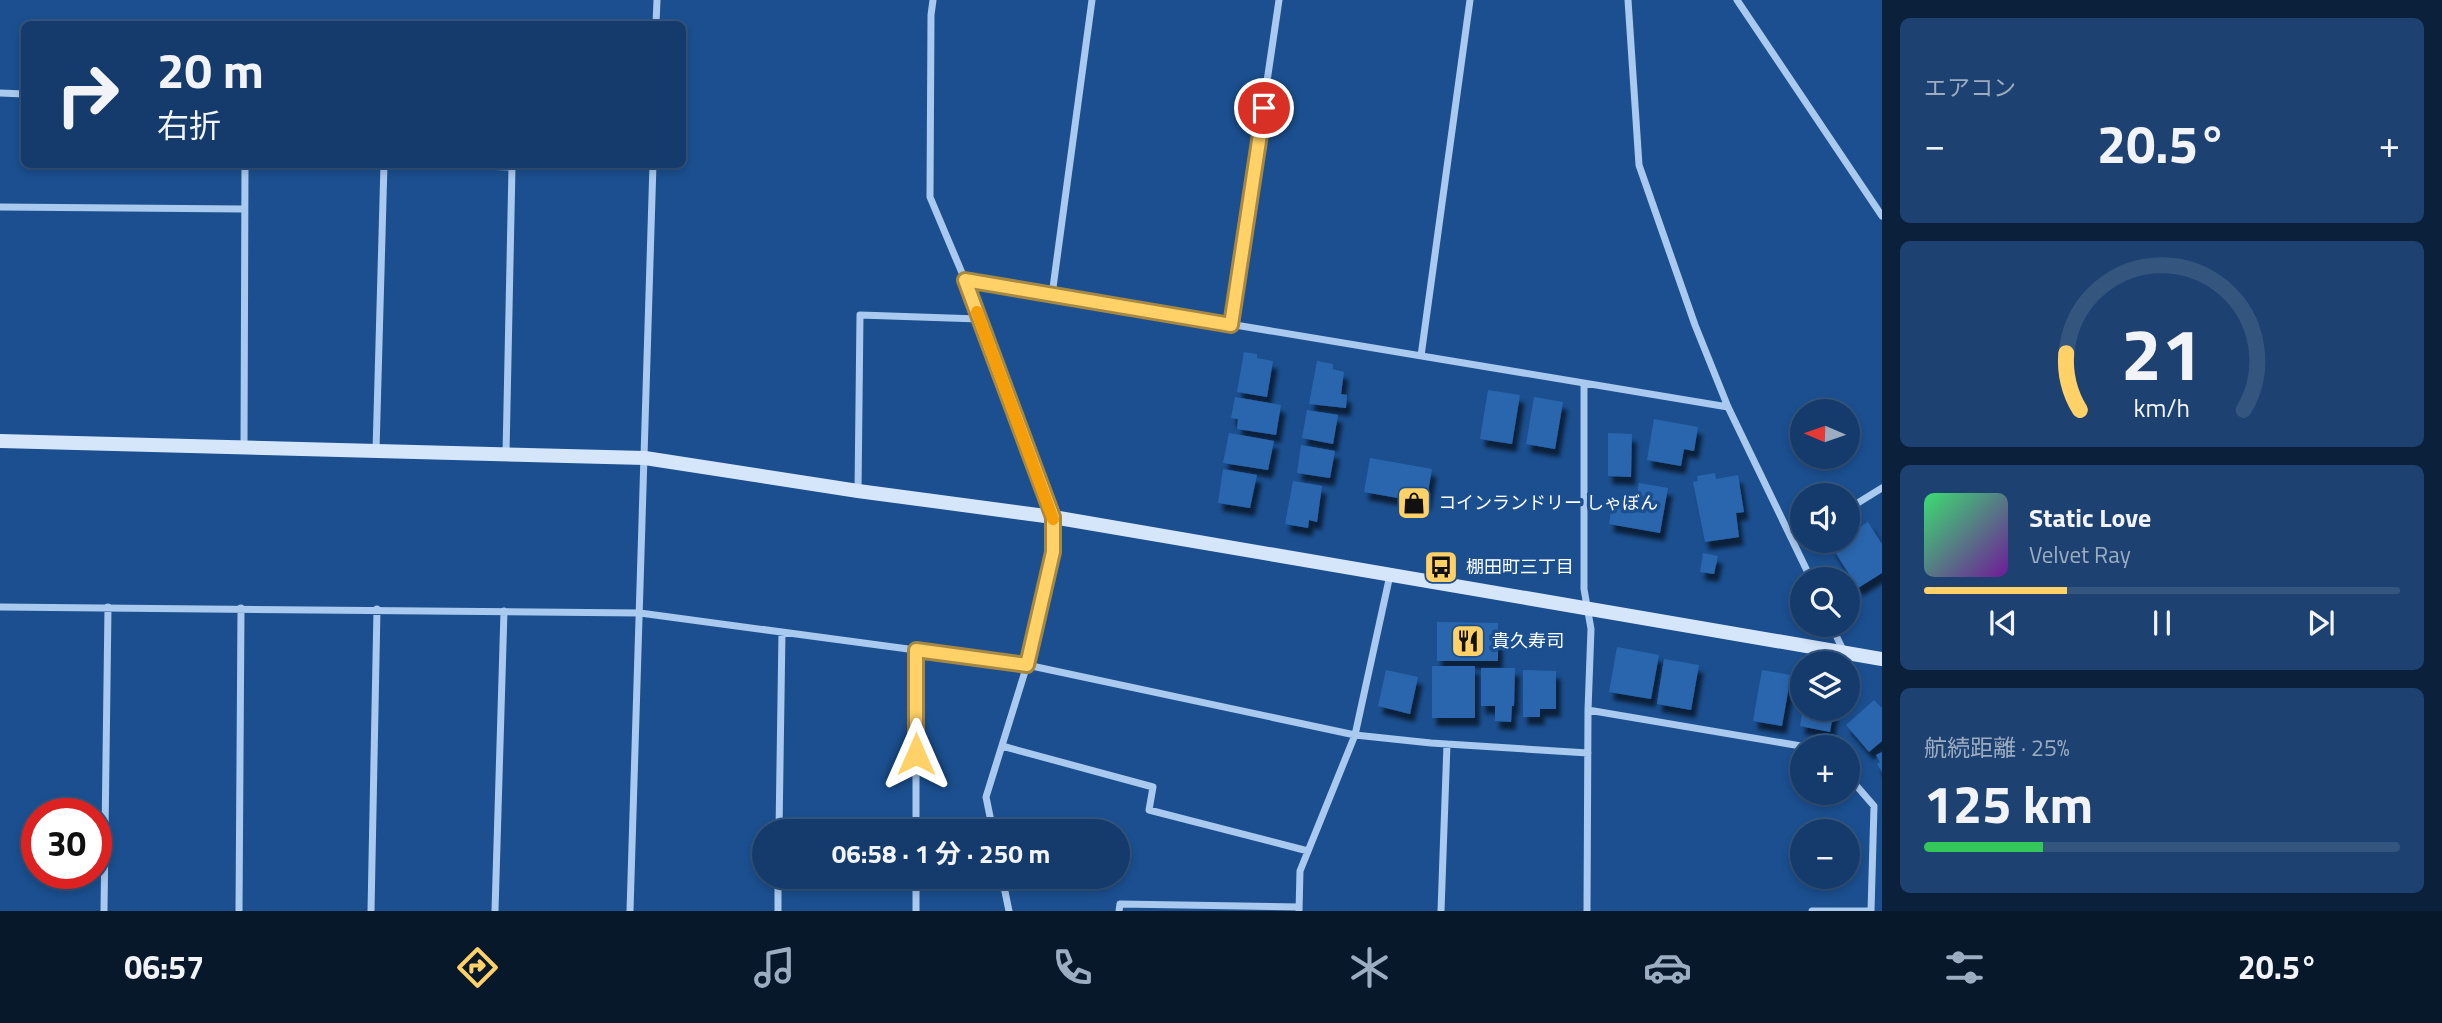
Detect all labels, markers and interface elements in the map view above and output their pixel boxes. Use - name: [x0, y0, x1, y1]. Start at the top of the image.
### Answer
- text: 20 m: [157, 32, 264, 107]
- icon: right: [42, 49, 133, 140]
- text: エアコン: [1924, 70, 2016, 105]
- pin: [1234, 78, 1294, 138]
- icon: arrive: [1245, 89, 1283, 127]
- text: 右折: [157, 101, 221, 149]
- text: 20.5°: [2097, 104, 2227, 183]
- text: −: [1924, 115, 1945, 173]
- text: +: [2379, 115, 2400, 173]
- text: 21: [2121, 298, 2203, 408]
- text: km/h: [2134, 389, 2190, 427]
- north arrow: [1790, 399, 1860, 469]
- map controls: [1790, 399, 1860, 889]
- button: sound: [1790, 483, 1860, 553]
- shop icon: コインランドリー しゃぼん: [1395, 484, 1433, 522]
- place label: コインランドリー しゃぼん: [1438, 489, 1658, 516]
- text: Static Love: [2029, 498, 2151, 537]
- text: Velvet Ray: [2029, 537, 2131, 572]
- bus stop icon: 棚田町三丁目: [1422, 548, 1460, 586]
- place label: 棚田町三丁目: [1466, 553, 1574, 580]
- button: search: [1790, 567, 1860, 637]
- icon: previous: [1984, 604, 2022, 642]
- icon: pause: [2143, 604, 2181, 642]
- icon: next: [2302, 604, 2340, 642]
- restaurant icon: 貴久寿司: [1449, 622, 1487, 660]
- place label: 貴久寿司: [1492, 627, 1564, 654]
- button: layers: [1790, 651, 1860, 721]
- position arrow: [879, 717, 953, 791]
- text: 航続距離 · 25%: [1924, 730, 2070, 765]
- button: +: [1790, 735, 1860, 805]
- text: 125 km: [1924, 764, 2093, 843]
- speed limit sign: 30: [21, 798, 112, 889]
- button: −: [1790, 819, 1860, 889]
- text: 06:58 · 1 分 · 250 m: [832, 834, 1050, 873]
- text: 06:57: [124, 943, 204, 991]
- icon: directions: [453, 943, 502, 992]
- icon: music: [750, 943, 799, 992]
- icon: phone: [1048, 943, 1097, 992]
- icon: climate: [1345, 943, 1394, 992]
- icon: car: [1643, 943, 1692, 992]
- icon: filters: [1940, 943, 1989, 992]
- text: 20.5°: [2238, 943, 2318, 991]

